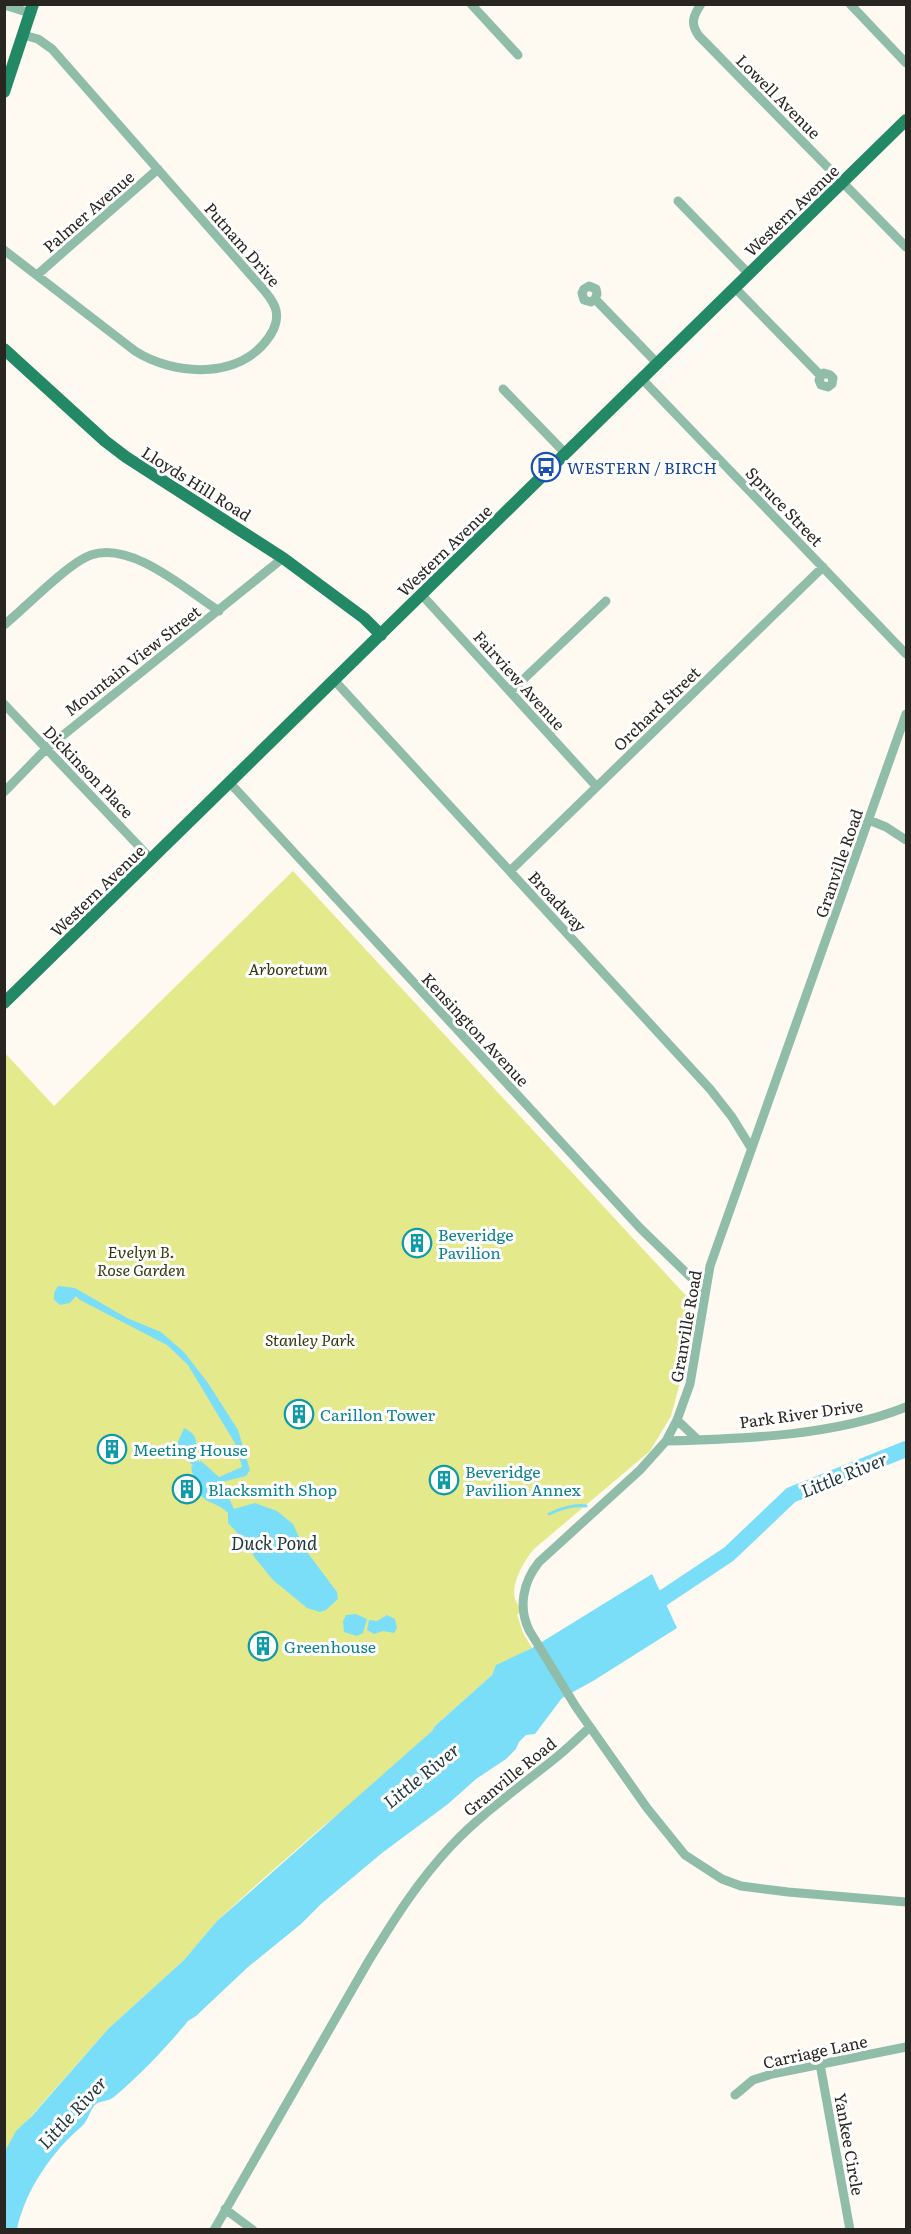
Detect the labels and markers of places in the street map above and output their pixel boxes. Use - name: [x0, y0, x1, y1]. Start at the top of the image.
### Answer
- bus stop icon: WESTERN / BIRCH: [530, 451, 562, 483]
- place label: WESTERN / BIRCH: [567, 455, 717, 479]
- place label: Beveridge Pavilion: [438, 1222, 513, 1264]
- building icon: Beveridge Pavilion: [401, 1227, 433, 1259]
- building icon: Carillon Tower: [283, 1398, 315, 1430]
- place label: Carillon Tower: [320, 1402, 436, 1426]
- building icon: Meeting House: [96, 1433, 128, 1465]
- place label: Meeting House: [133, 1437, 248, 1461]
- place label: Beveridge Pavilion Annex: [465, 1459, 582, 1501]
- building icon: Beveridge Pavilion Annex: [428, 1464, 460, 1496]
- building icon: Blacksmith Shop: [171, 1473, 203, 1505]
- place label: Blacksmith Shop: [208, 1477, 337, 1501]
- building icon: Greenhouse: [247, 1630, 279, 1662]
- place label: Greenhouse: [284, 1634, 376, 1658]

